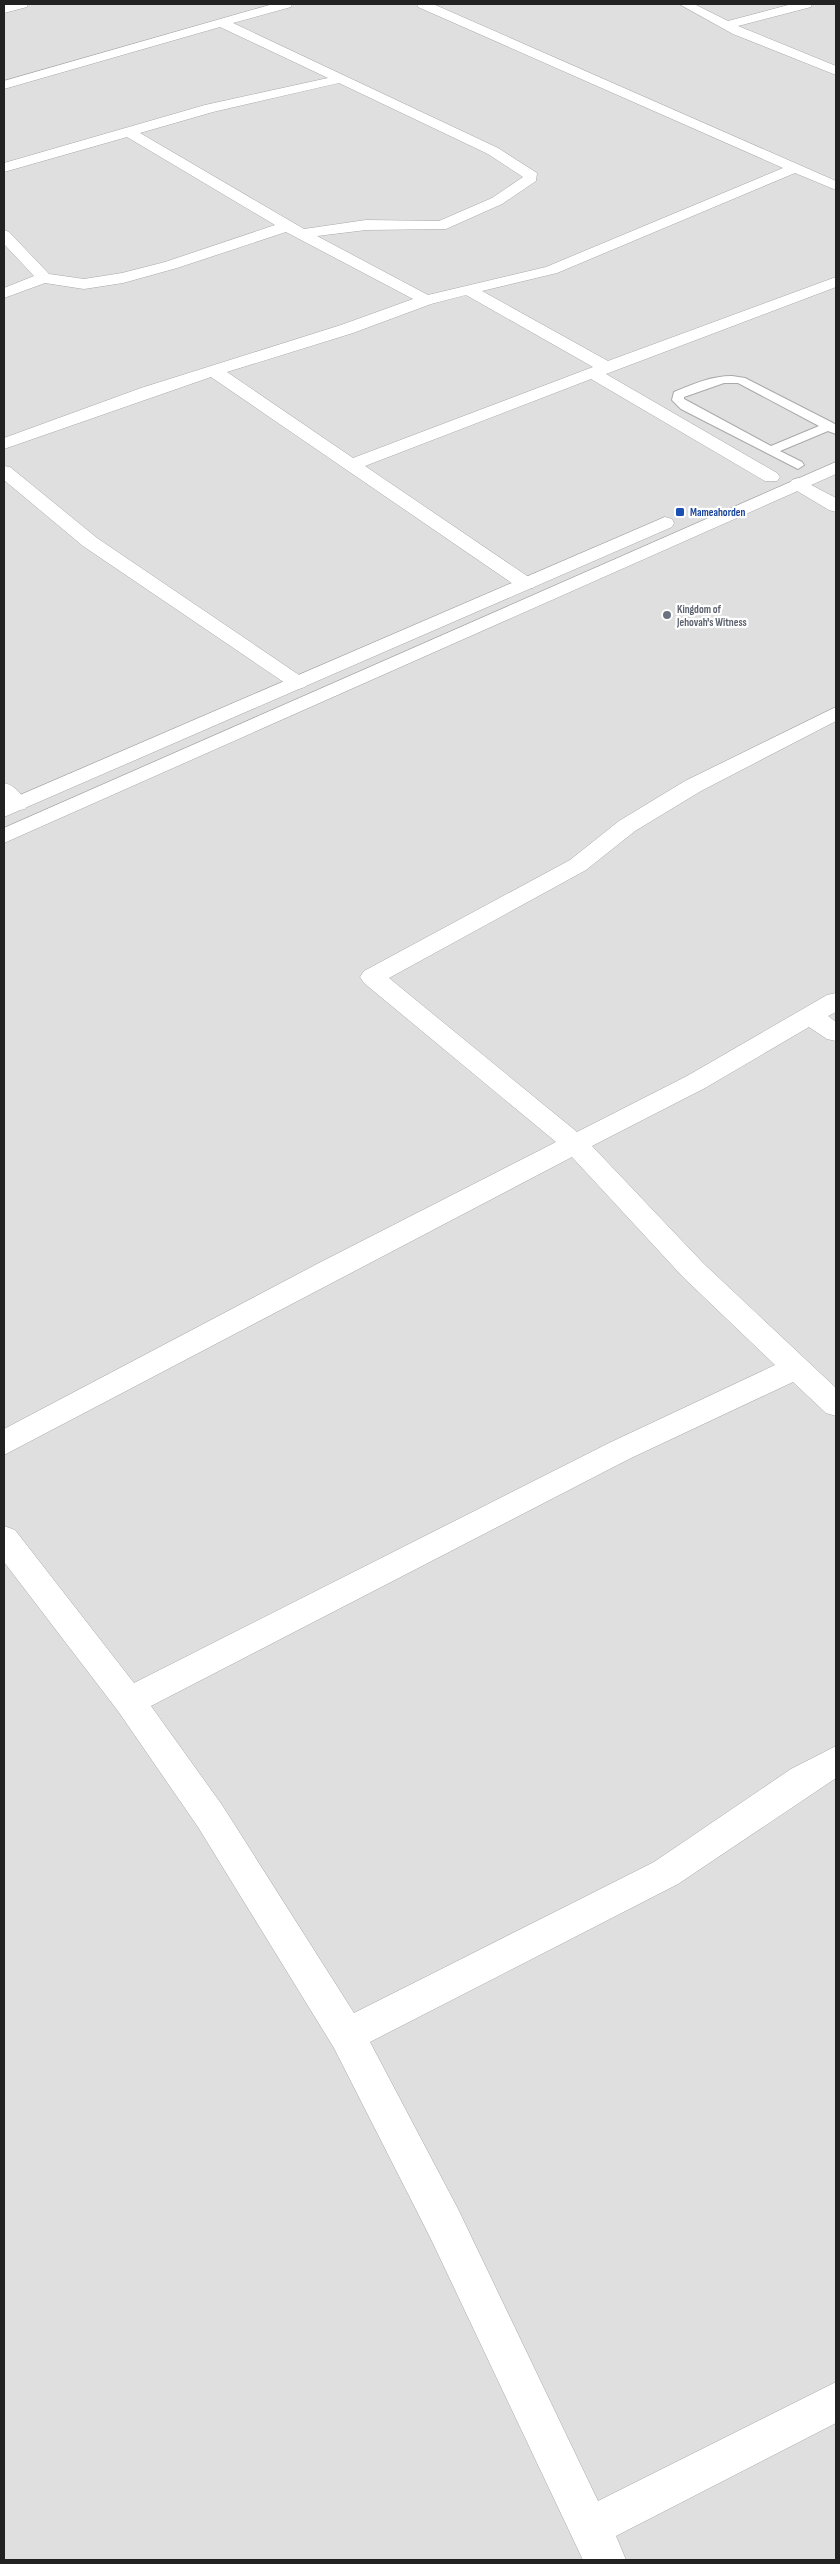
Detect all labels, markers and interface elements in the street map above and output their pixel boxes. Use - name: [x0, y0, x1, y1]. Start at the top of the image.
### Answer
- marker: Mameahorden: [674, 506, 686, 518]
- place label: Mameahorden: [690, 506, 745, 519]
- place label: Kingdom of Jehovah's Witness: [676, 603, 747, 629]
- marker: Kingdom of Jehovah's Witness: [661, 609, 673, 621]

